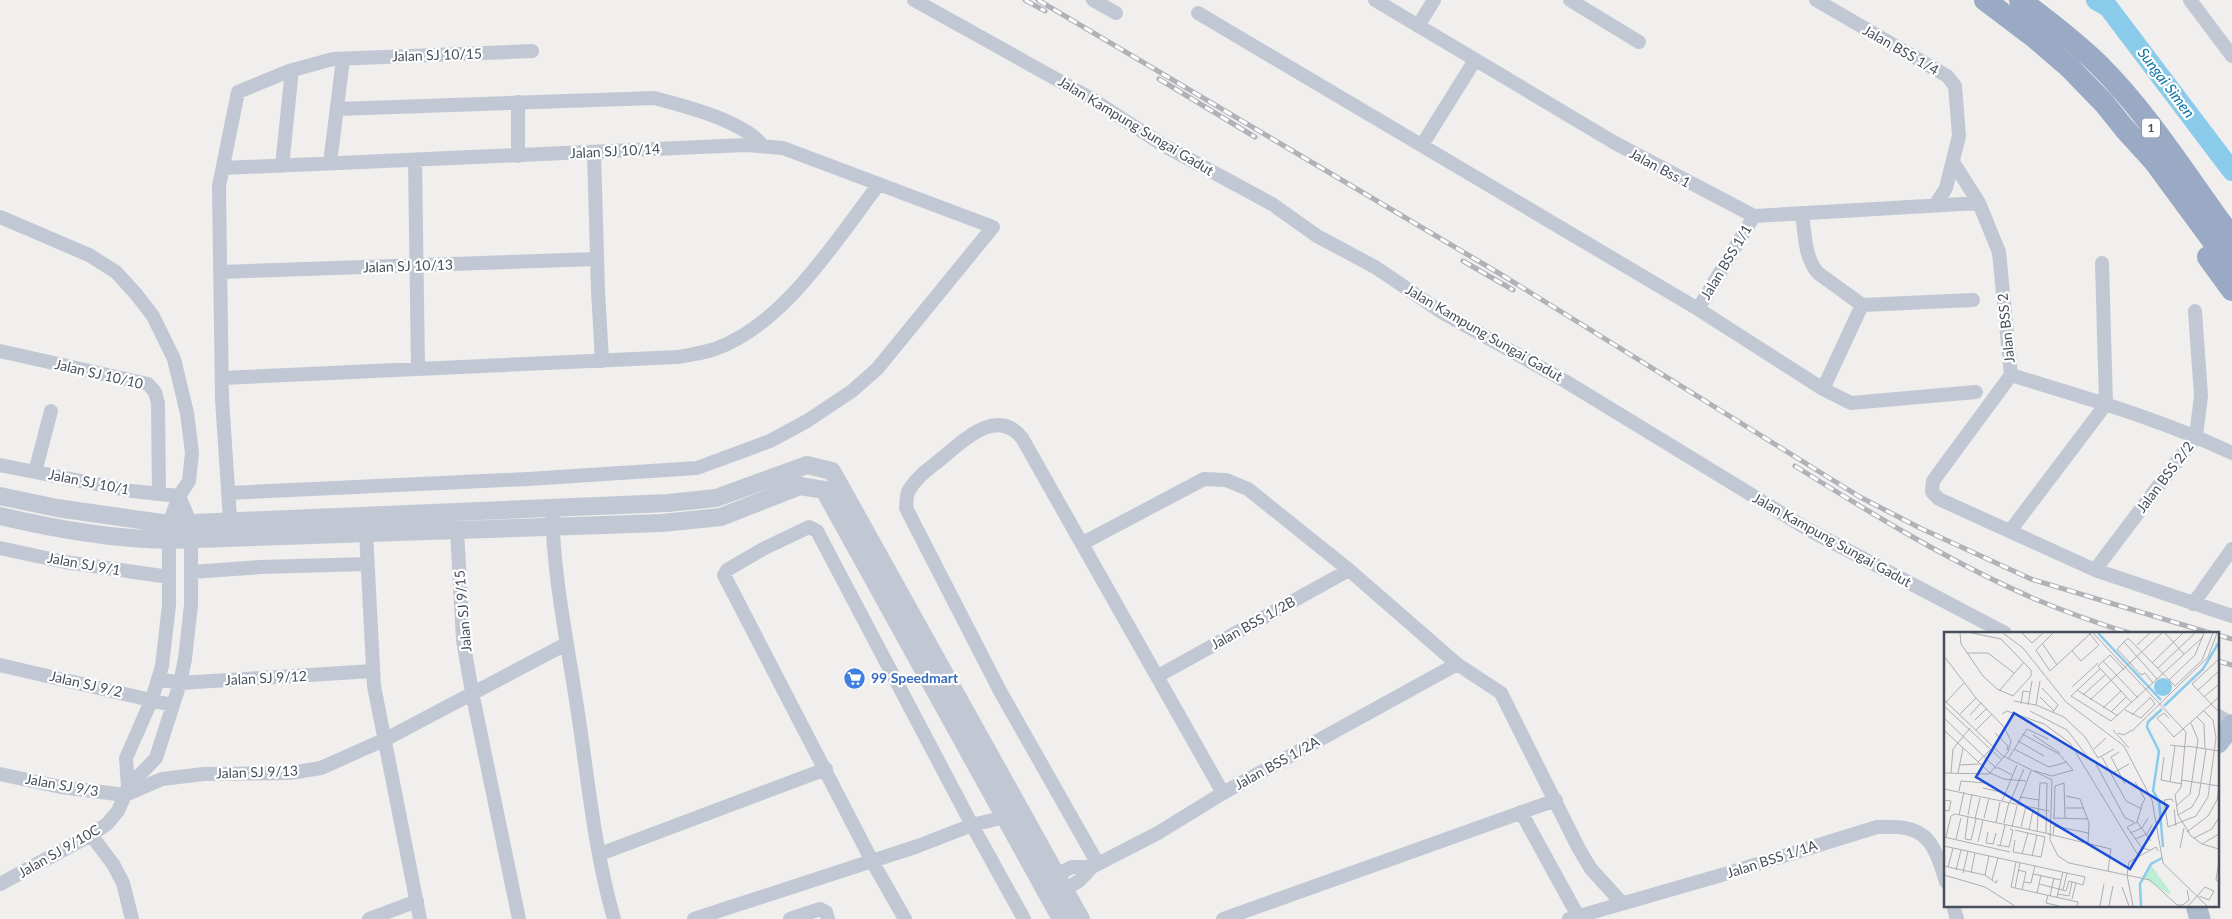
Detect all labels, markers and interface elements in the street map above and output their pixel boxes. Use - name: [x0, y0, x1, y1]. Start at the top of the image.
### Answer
- street label: Jalan BSS 1/4: [1860, 21, 1942, 78]
- street label: Jalan SJ 10/15: [392, 44, 482, 65]
- water label: Sungai Simen: [2135, 44, 2199, 121]
- street label: Jalan Kampung Sungai Gadut: [1055, 72, 1217, 179]
- road number: 1: [2142, 119, 2160, 138]
- street label: Jalan SJ 10/14: [570, 140, 660, 161]
- street label: Jalan Bss 1: [1627, 144, 1694, 191]
- street label: Jalan BSS 1/1: [1696, 221, 1755, 302]
- street label: Jalan SJ 10/13: [363, 255, 453, 276]
- street label: Jalan Kampung Sungai Gadut: [1403, 281, 1566, 385]
- street label: Jalan BSS 2: [1993, 292, 2018, 364]
- street label: Jalan SJ 10/10: [53, 355, 145, 392]
- street label: Jalan BSS 2/2: [2132, 438, 2197, 516]
- street label: Jalan SJ 10/1: [47, 465, 131, 498]
- street label: Jalan Kampung Sungai Gadut: [1750, 489, 1914, 590]
- street label: Jalan SJ 9/1: [46, 549, 122, 578]
- street label: Jalan SJ 9/15: [450, 569, 475, 653]
- street label: Jalan BSS 1/2B: [1208, 592, 1298, 653]
- inset map: [1944, 632, 2220, 906]
- supermarket icon: 99 Speedmart: [843, 666, 867, 690]
- street label: Jalan SJ 9/2: [48, 667, 124, 700]
- street label: Jalan SJ 9/12: [225, 667, 307, 688]
- place label: 99 Speedmart: [871, 669, 959, 686]
- street label: Jalan BSS 1/2A: [1231, 732, 1322, 793]
- street label: Jalan SJ 9/13: [216, 762, 298, 781]
- street label: Jalan SJ 9/3: [24, 770, 100, 799]
- street label: Jalan SJ 9/10C: [15, 820, 103, 881]
- street label: Jalan BSS 1/1A: [1724, 836, 1820, 881]

